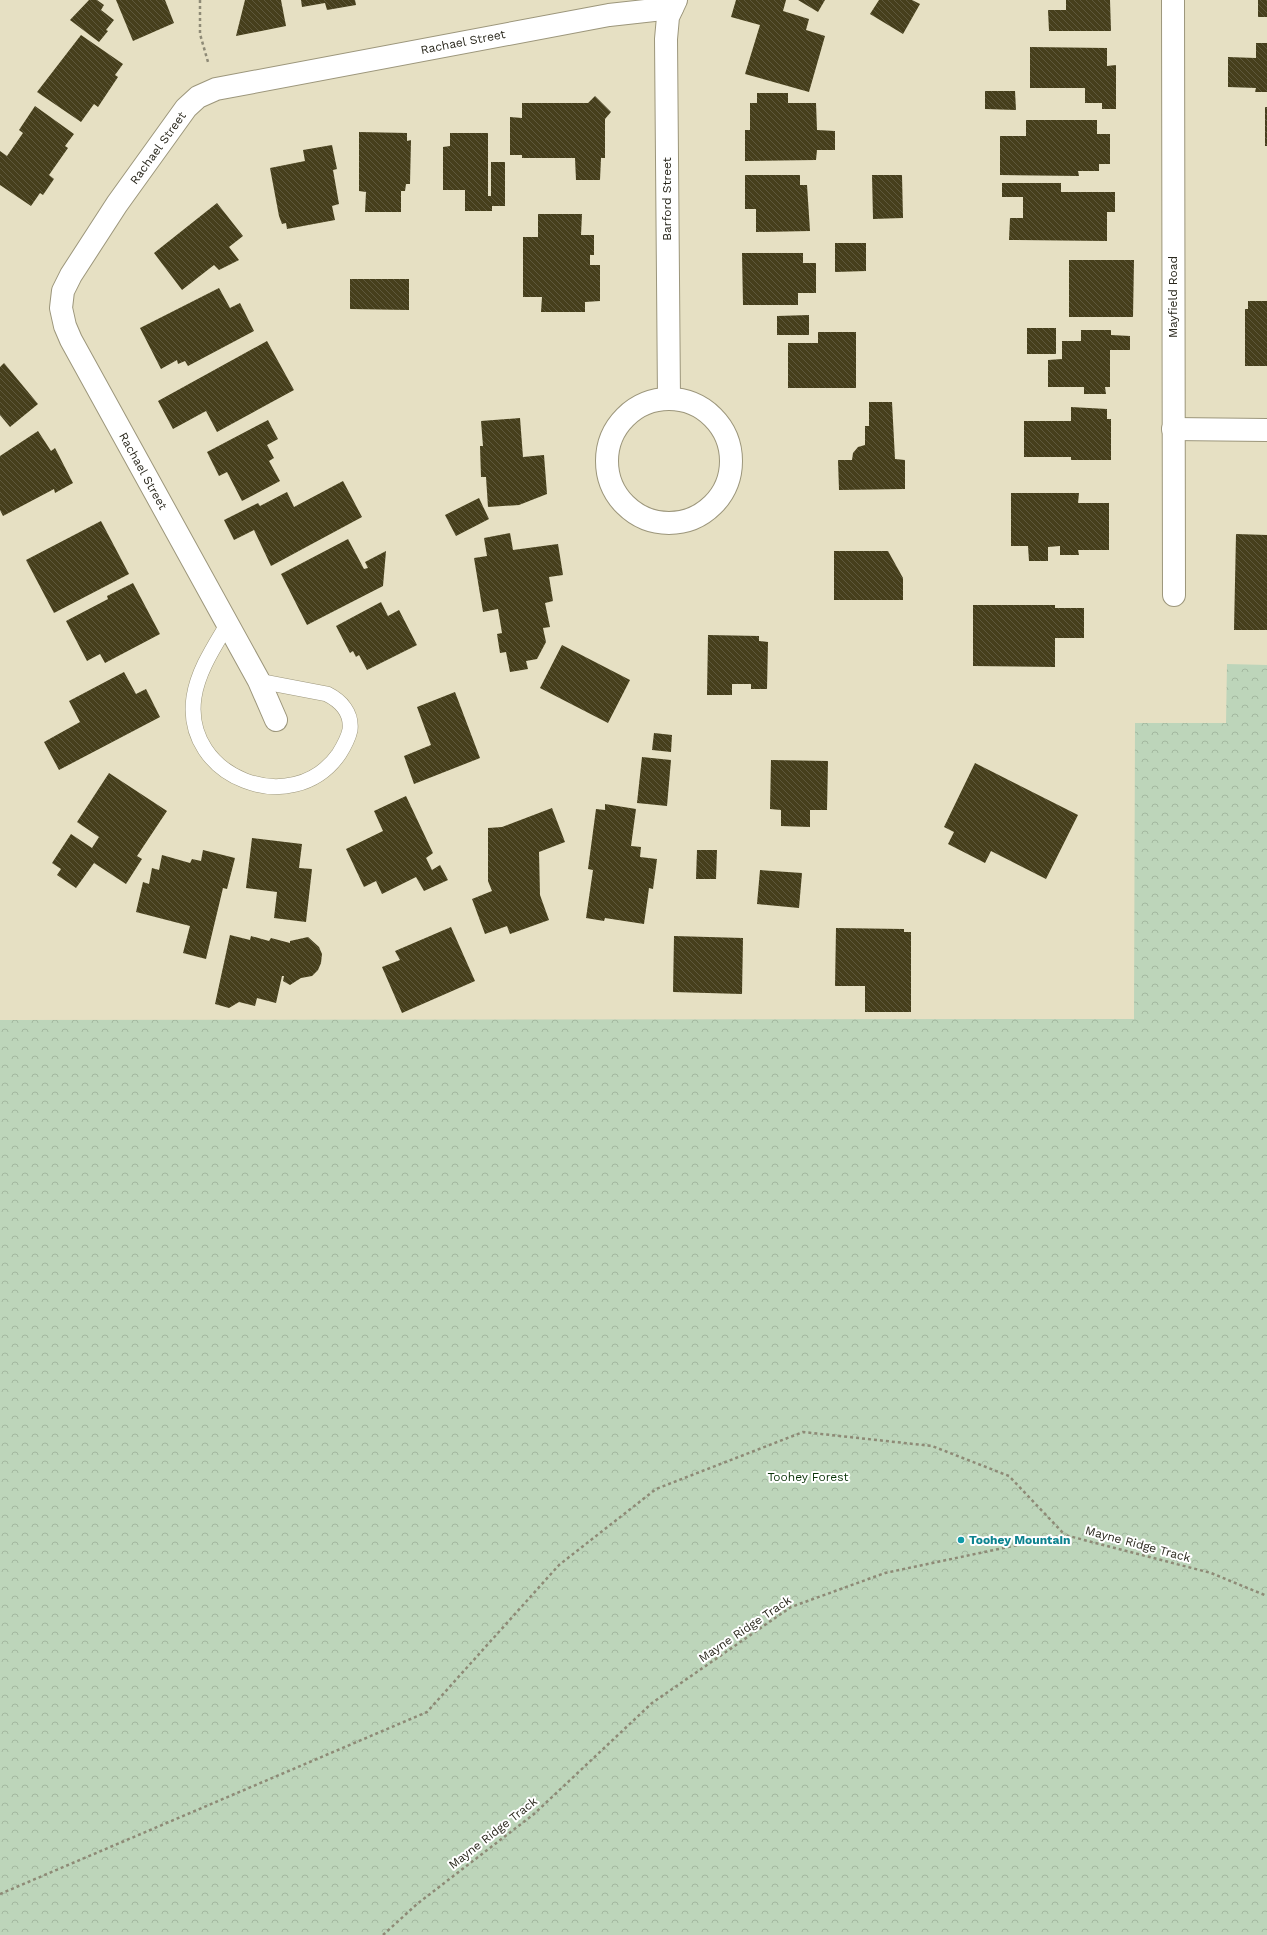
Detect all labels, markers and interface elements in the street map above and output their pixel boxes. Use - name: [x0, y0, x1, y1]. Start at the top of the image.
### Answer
- street label: Rachael Street: [419, 27, 507, 57]
- street label: Rachael Street: [127, 109, 189, 187]
- street label: Barford Street: [660, 157, 674, 241]
- street label: Mayfield Road: [1166, 256, 1180, 338]
- street label: Rachael Street: [116, 430, 170, 512]
- park label: Toohey Forest: [767, 1470, 849, 1484]
- street label: Mayne Ridge Track: [1084, 1523, 1192, 1565]
- place label: Toohey Mountain: [969, 1533, 1070, 1547]
- marker: Toohey Mountain: [956, 1535, 966, 1545]
- street label: Mayne Ridge Track: [696, 1593, 794, 1665]
- street label: Mayne Ridge Track: [446, 1794, 540, 1872]

